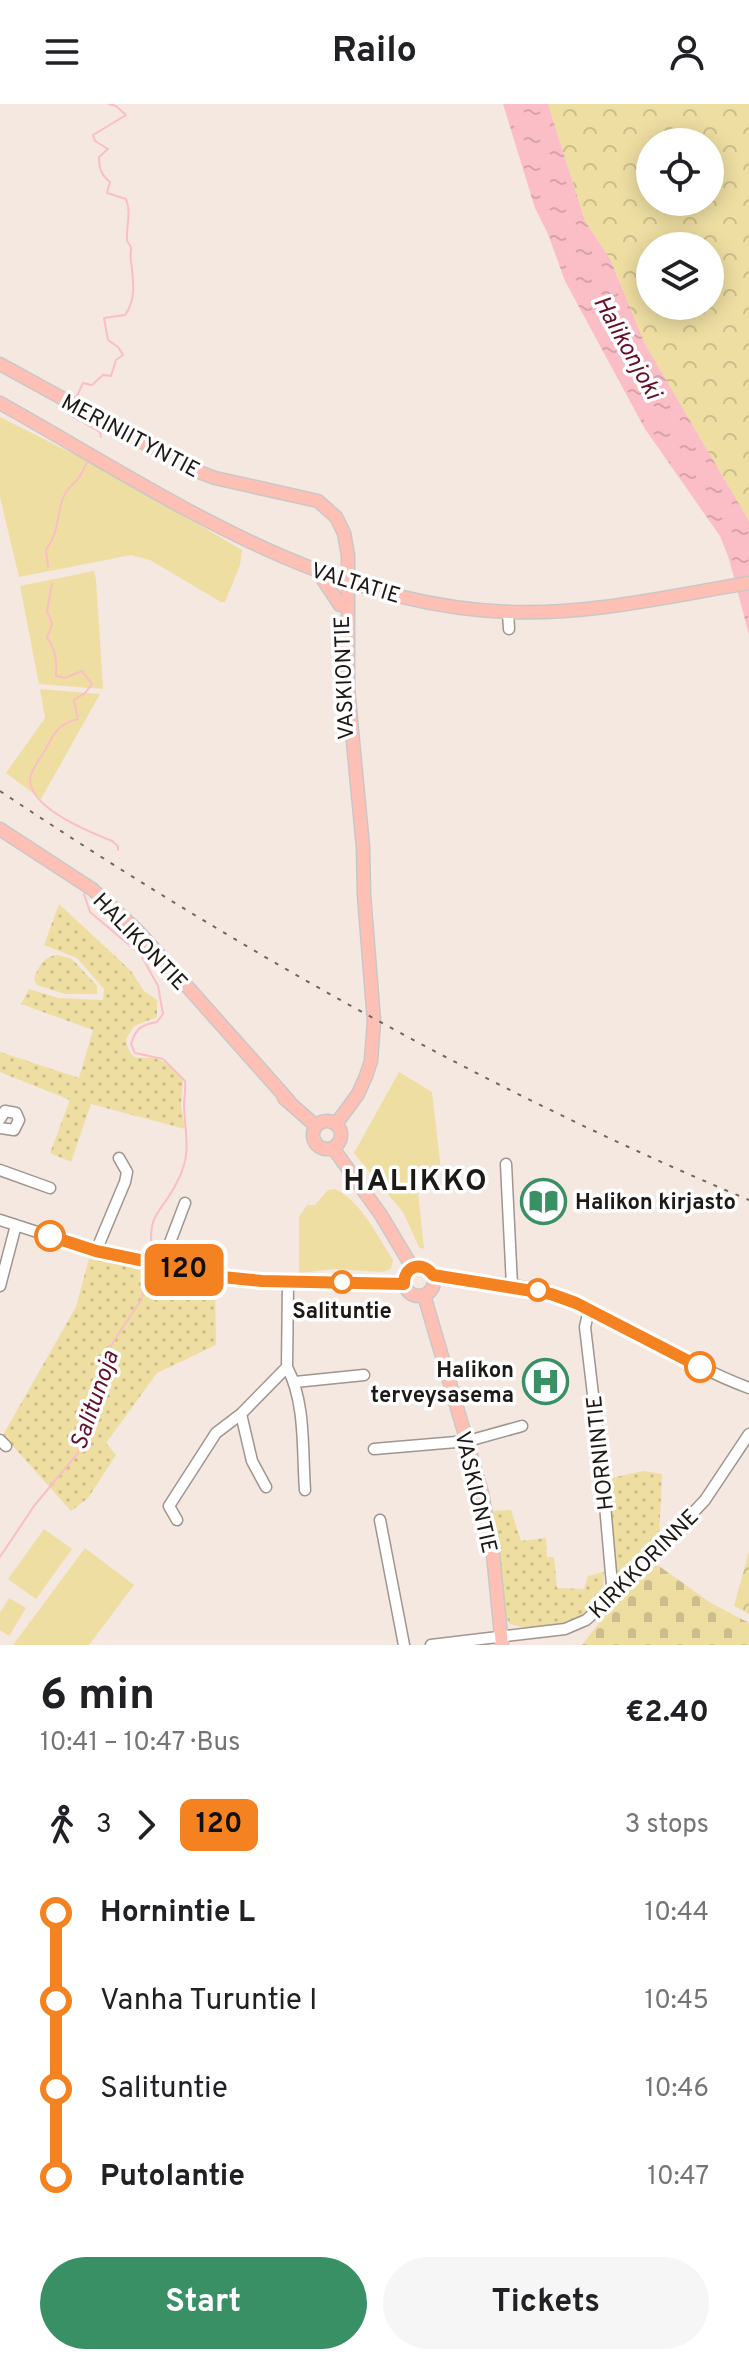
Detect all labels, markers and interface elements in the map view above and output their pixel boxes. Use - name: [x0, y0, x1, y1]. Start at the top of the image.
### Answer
- text: Railo: [332, 29, 417, 75]
- icon: menu: [40, 30, 84, 74]
- icon: person: [665, 30, 709, 74]
- map controls: [636, 128, 724, 320]
- button: locate: [636, 128, 724, 216]
- button: layers: [636, 232, 724, 320]
- water label: Halikonjoki: [585, 291, 668, 406]
- street label: MERINIITYNTIE: [56, 389, 204, 485]
- street label: VALTATIE: [307, 558, 403, 611]
- street label: VASKIONTIE: [330, 615, 361, 740]
- street label: HALIKONTIE: [86, 888, 192, 997]
- district label: HALIKKO: [343, 1164, 489, 1201]
- library icon: Halikon kirjasto: [520, 1177, 568, 1225]
- place label: Halikon kirjasto: [575, 1190, 736, 1217]
- unlabelled marker: [35, 1221, 65, 1251]
- line badge: 120: [138, 1244, 230, 1296]
- text: 120: [161, 1252, 207, 1288]
- marker: Salituntie: [331, 1271, 353, 1293]
- unlabelled marker: [527, 1279, 549, 1301]
- place label: Salituntie: [292, 1299, 392, 1326]
- water label: Salitunoja: [65, 1347, 127, 1454]
- unlabelled marker: [685, 1352, 715, 1382]
- place label: Halikon terveysasema: [370, 1358, 514, 1410]
- hospital icon: Halikon terveysasema: [521, 1358, 569, 1406]
- street label: HORNINTIE: [582, 1394, 621, 1511]
- street label: VASKIONTIE: [447, 1429, 502, 1556]
- street label: KIRKKORINNE: [584, 1504, 705, 1625]
- text: 6 min: [40, 1669, 155, 1725]
- text: €2.40: [625, 1695, 709, 1732]
- text: 10:41 – 10:47 · Bus: [40, 1727, 240, 1760]
- icon: walk: [40, 1803, 84, 1847]
- icon: forward: [124, 1803, 168, 1847]
- text: 120: [196, 1807, 242, 1843]
- text: 3: [96, 1809, 112, 1842]
- text: 3 stops: [625, 1809, 709, 1842]
- text: Hornintie L: [100, 1895, 255, 1932]
- text: 10:44: [644, 1897, 709, 1930]
- text: Vanha Turuntie I: [100, 1983, 318, 2020]
- text: 10:45: [644, 1985, 709, 2018]
- text: Salituntie: [100, 2071, 228, 2108]
- text: 10:46: [645, 2073, 709, 2106]
- text: Putolantie: [100, 2159, 245, 2196]
- text: 10:47: [647, 2161, 709, 2194]
- button: Start: [40, 2257, 367, 2349]
- button: Tickets: [383, 2257, 709, 2349]

